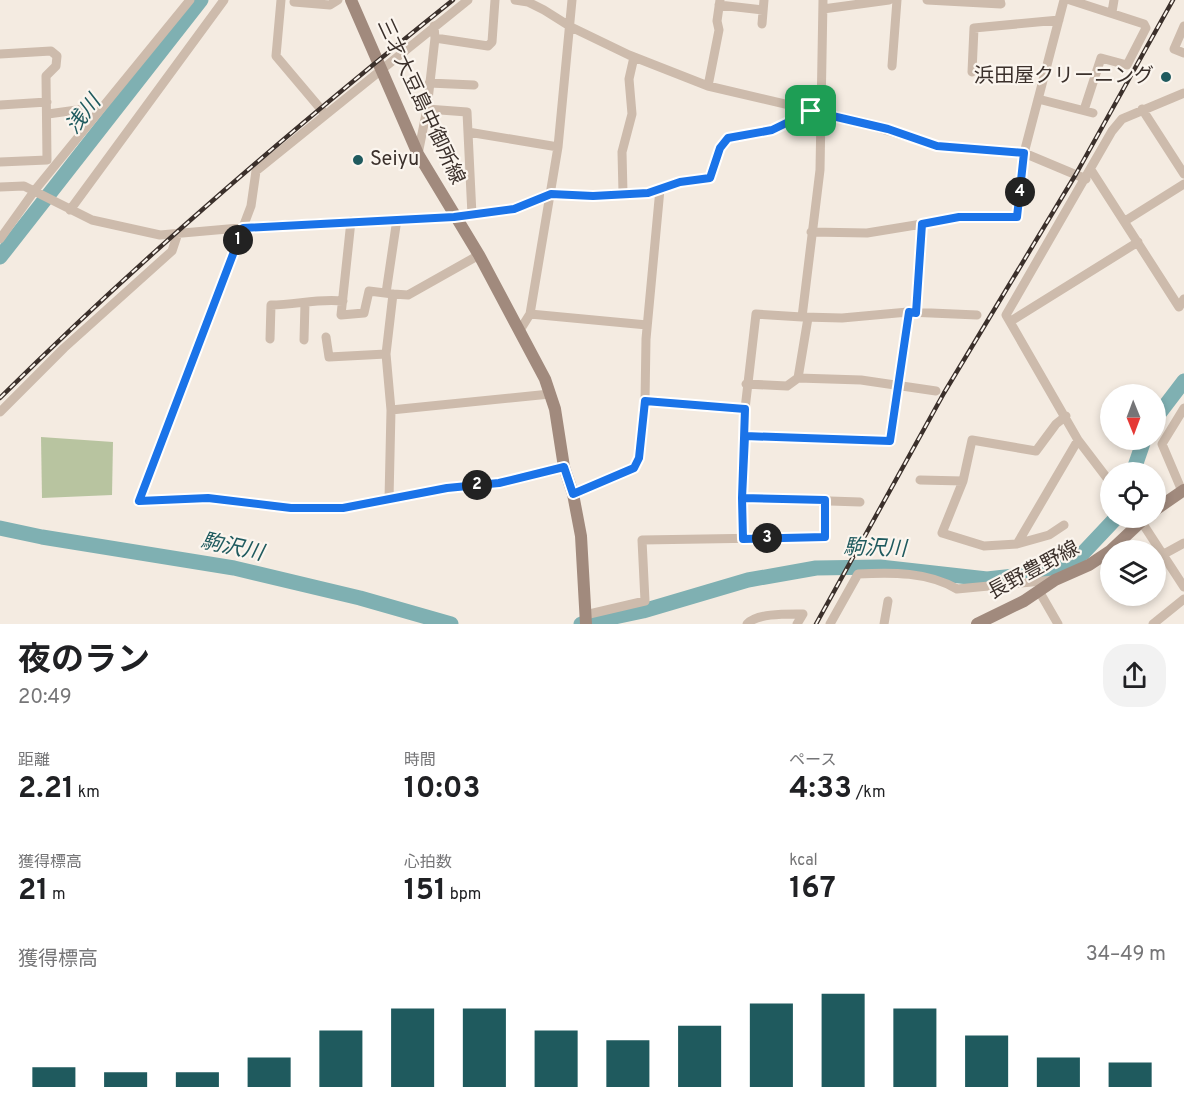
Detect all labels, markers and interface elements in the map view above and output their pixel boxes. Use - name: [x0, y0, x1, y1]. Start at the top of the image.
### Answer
- street label: 三才大豆島中御所線: [370, 15, 470, 189]
- place label: 浜田屋クリーニング: [974, 64, 1154, 90]
- marker: 浜田屋クリーニング: [1159, 70, 1173, 84]
- pin: [785, 85, 836, 136]
- water label: 浅川: [60, 89, 109, 140]
- icon: arrive: [794, 94, 827, 127]
- place label: Seiyu: [370, 147, 419, 173]
- marker: Seiyu: [351, 153, 365, 167]
- pin: 4: [1005, 177, 1035, 207]
- text: 4: [1015, 182, 1025, 202]
- pin: 1: [223, 225, 253, 255]
- text: 1: [235, 230, 241, 250]
- north arrow: [1100, 384, 1166, 450]
- map controls: [1100, 384, 1166, 606]
- button: locate: [1100, 462, 1166, 528]
- pin: 2: [462, 470, 492, 500]
- text: 2: [472, 475, 482, 495]
- pin: 3: [752, 523, 782, 553]
- water label: 駒沢川: [198, 528, 268, 568]
- text: 3: [762, 528, 772, 548]
- water label: 駒沢川: [843, 534, 909, 564]
- street label: 長野豊野線: [984, 536, 1084, 606]
- button: layers: [1100, 540, 1166, 606]
- text: 夜のラン: [18, 641, 150, 683]
- button: share: [1103, 644, 1166, 707]
- text: 20:49: [18, 685, 72, 711]
- text: 距離: [18, 751, 50, 771]
- text: 時間: [404, 751, 436, 771]
- text: ペース: [789, 751, 837, 771]
- text: 2.21: [18, 771, 74, 808]
- text: 10:03: [404, 771, 480, 808]
- text: 4:33: [789, 771, 852, 808]
- text: km: [74, 783, 100, 803]
- text: /km: [852, 783, 885, 803]
- text: kcal: [789, 851, 818, 871]
- text: 獲得標高: [18, 853, 82, 873]
- text: 心拍数: [404, 853, 452, 873]
- text: 167: [789, 871, 836, 908]
- text: 21: [18, 873, 48, 910]
- text: 151: [404, 873, 446, 910]
- text: m: [48, 885, 66, 905]
- text: bpm: [446, 885, 481, 905]
- text: 34–49 m: [1086, 942, 1166, 968]
- text: 獲得標高: [18, 947, 98, 973]

